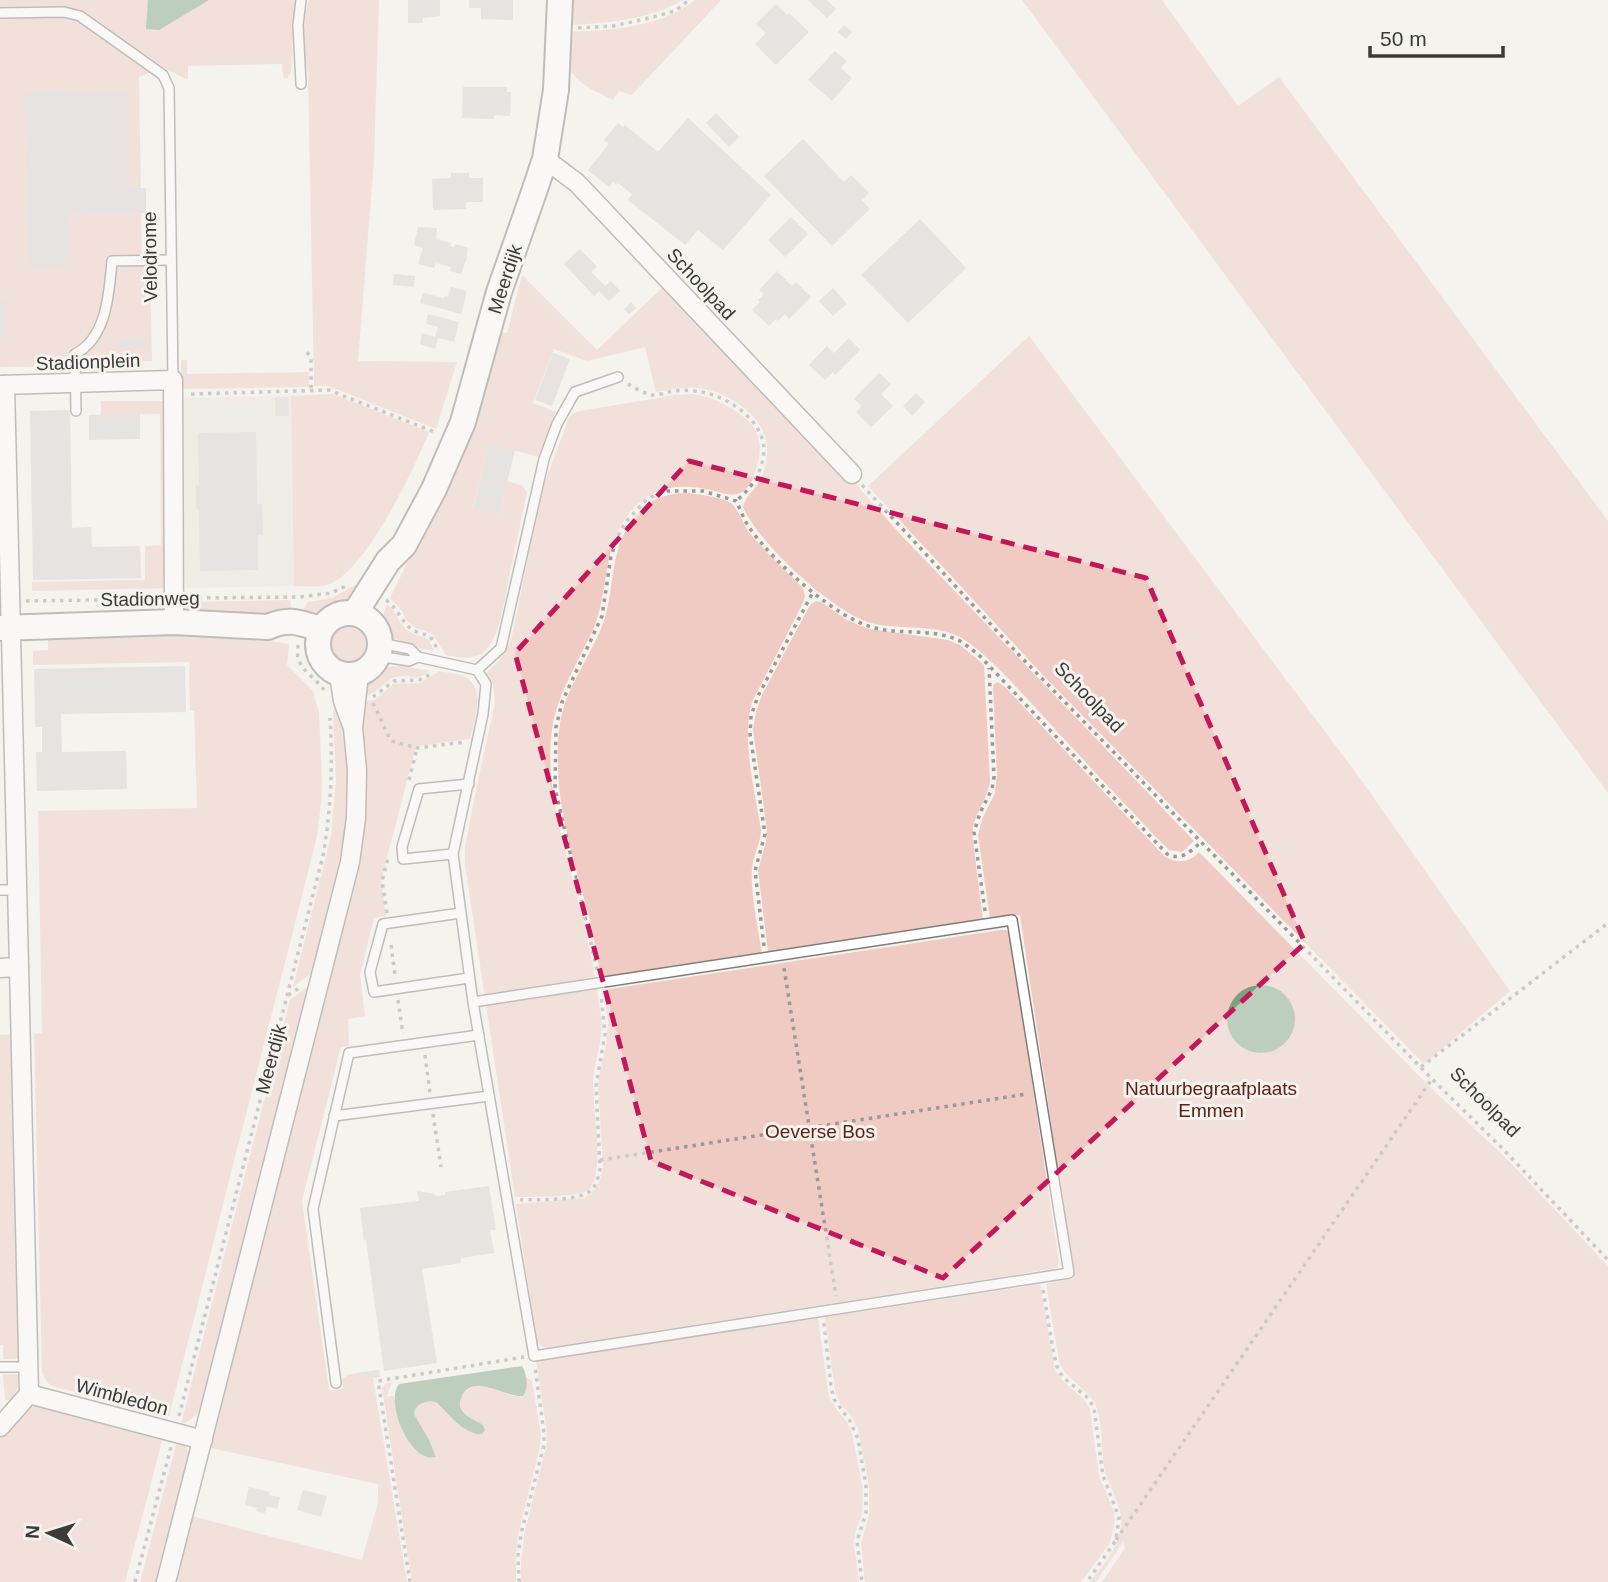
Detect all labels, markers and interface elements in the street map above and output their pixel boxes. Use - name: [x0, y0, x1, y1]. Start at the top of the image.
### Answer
- scale bar: [1370, 14, 1503, 58]
- text: 50 m: [1380, 27, 1427, 50]
- street label: Velodrome: [139, 211, 161, 303]
- street label: Meerdijk: [484, 241, 526, 316]
- street label: Schoolpad: [663, 244, 739, 324]
- street label: Stadionplein: [35, 350, 141, 374]
- street label: Stadionweg: [100, 588, 200, 610]
- street label: Schoolpad: [1050, 657, 1128, 737]
- street label: Meerdijk: [252, 1021, 291, 1096]
- street label: Schoolpad: [1446, 1063, 1524, 1141]
- park label: Natuurbegraafplaats Emmen: [1125, 1078, 1297, 1121]
- park label: Oeverse Bos: [765, 1121, 875, 1142]
- street label: Wimbledon: [73, 1375, 171, 1419]
- north arrow: [14, 1498, 84, 1568]
- text: N: [22, 1524, 43, 1539]

